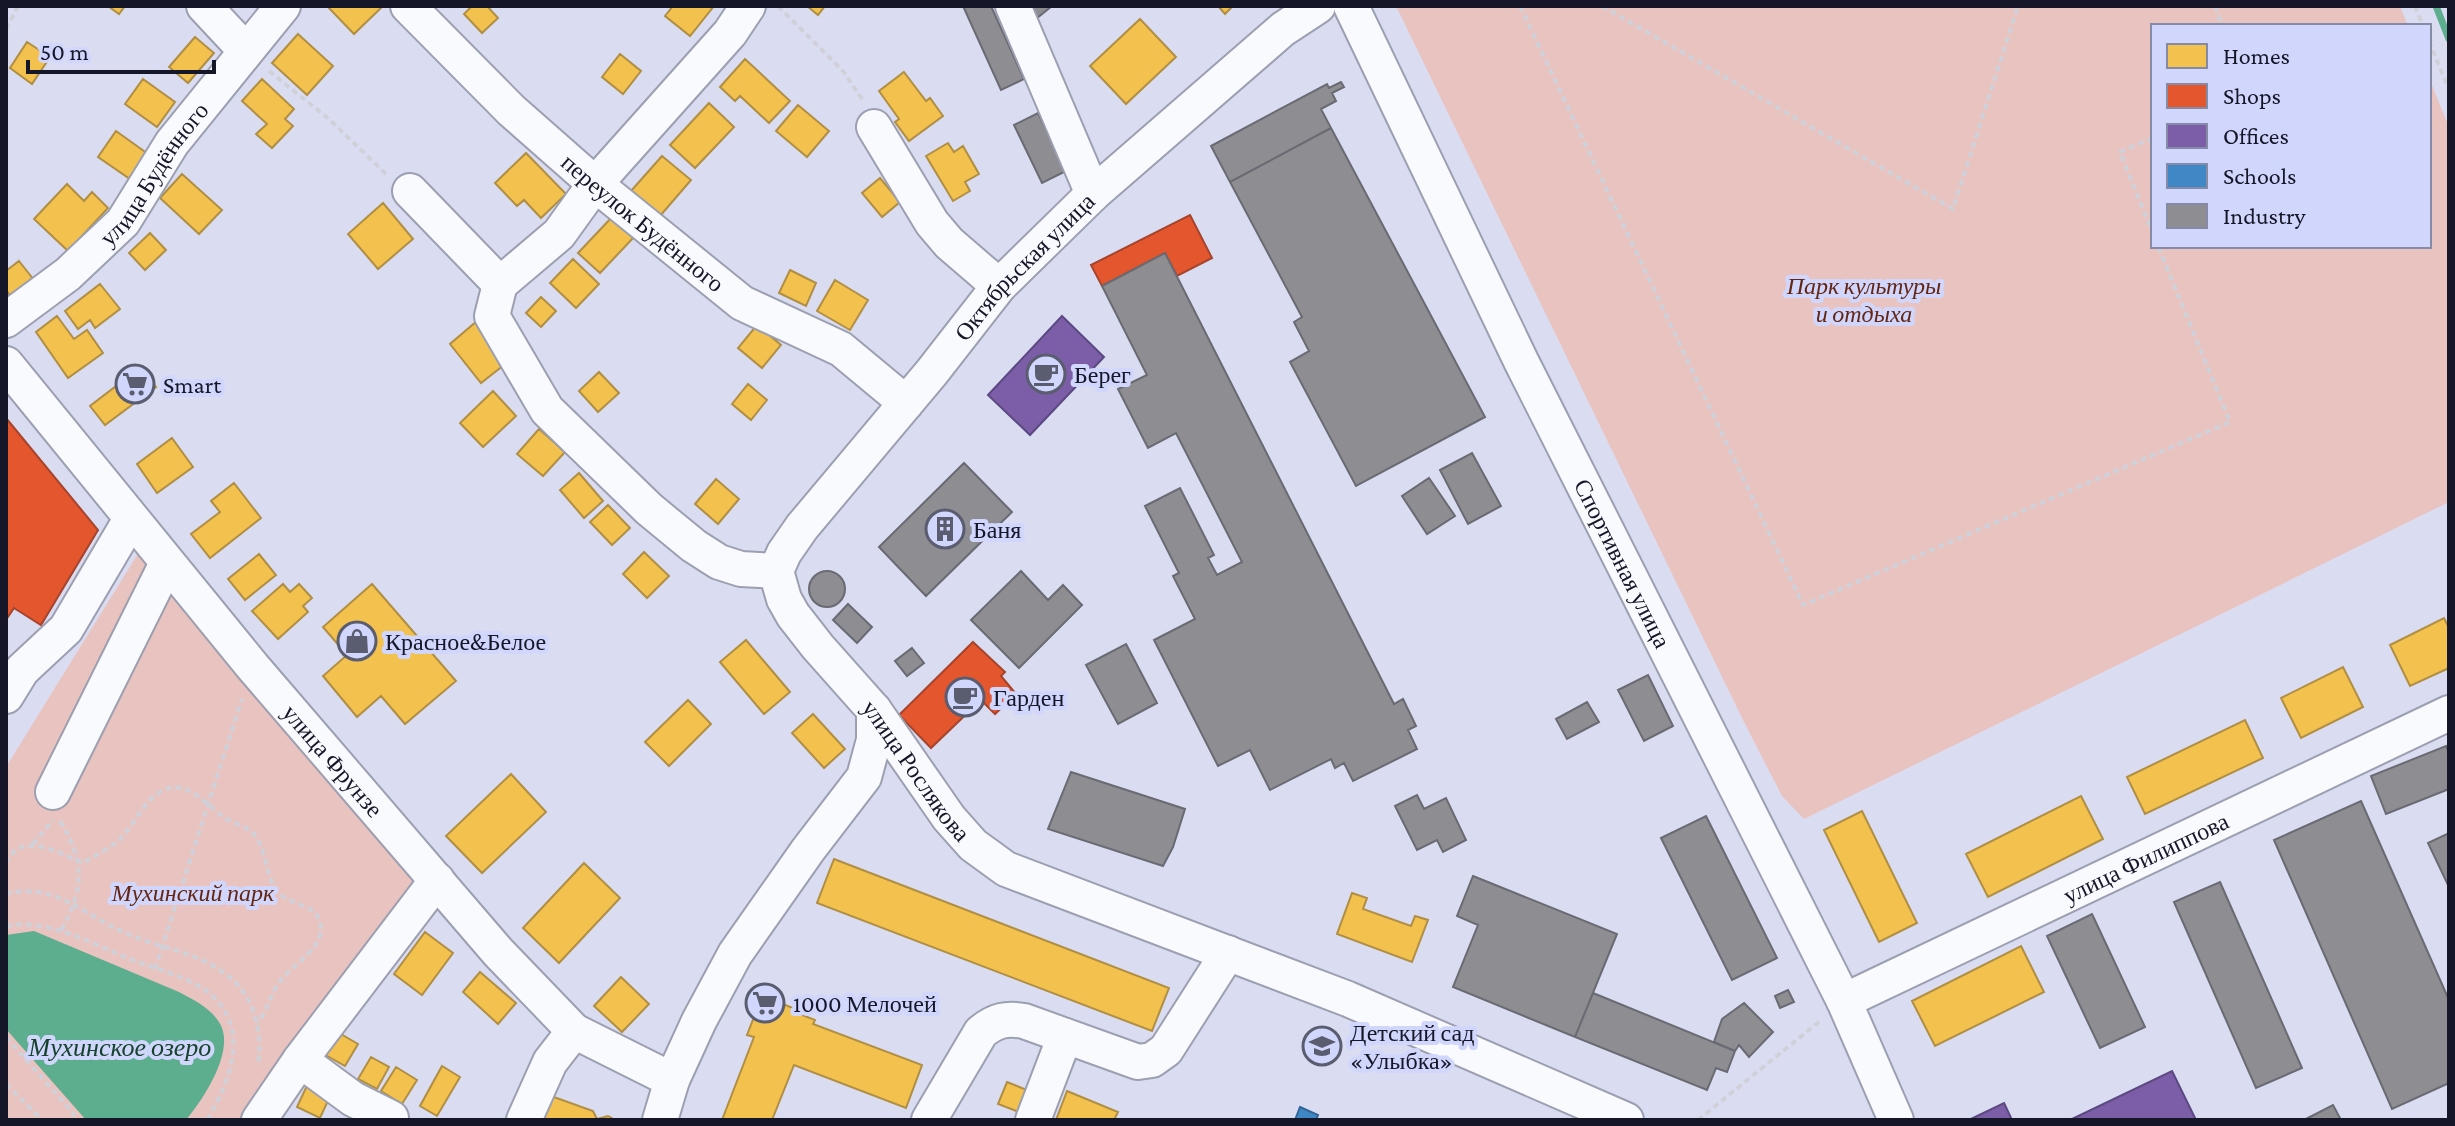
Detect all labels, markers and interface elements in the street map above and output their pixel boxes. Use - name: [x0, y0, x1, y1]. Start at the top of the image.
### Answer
- scale bar: [28, 24, 214, 74]
- legend: [2151, 24, 2431, 248]
- text: 50 m: [40, 38, 89, 65]
- text: Homes: [2223, 42, 2290, 69]
- text: Shops: [2223, 82, 2281, 109]
- street label: улица Будённого: [94, 97, 213, 251]
- text: Offices: [2223, 122, 2289, 149]
- street label: переулок Будённого: [557, 148, 730, 297]
- text: Schools: [2223, 162, 2297, 189]
- street label: Октябрьская улица: [948, 187, 1100, 345]
- text: Industry: [2223, 202, 2306, 229]
- park label: Парк культуры и отдыха: [1786, 272, 1941, 327]
- cafe icon: Берег: [1025, 353, 1067, 395]
- place label: Берег: [1074, 361, 1131, 388]
- supermarket icon: Smart: [114, 363, 156, 405]
- place label: Smart: [163, 371, 222, 398]
- street label: Спортивная улица: [1569, 474, 1677, 652]
- building icon: Баня: [924, 508, 966, 550]
- place label: Баня: [973, 516, 1021, 543]
- shop icon: Красное&Белое: [336, 620, 378, 662]
- place label: Красное&Белое: [385, 628, 546, 655]
- cafe icon: Гарден: [944, 676, 986, 718]
- place label: Гарден: [993, 684, 1064, 711]
- street label: улица Рослякова: [857, 694, 976, 846]
- street label: улица Фрунзе: [278, 699, 389, 822]
- street label: улица Филиппова: [2059, 806, 2233, 908]
- park label: Мухинский парк: [111, 879, 275, 906]
- supermarket icon: 1000 Мелочей: [744, 982, 786, 1024]
- place label: 1000 Мелочей: [793, 990, 937, 1017]
- place label: Детский сад «Улыбка»: [1350, 1019, 1474, 1074]
- school or university icon: Детский сад «Улыбка»: [1301, 1025, 1343, 1067]
- water label: Мухинское озеро: [28, 1033, 211, 1062]

